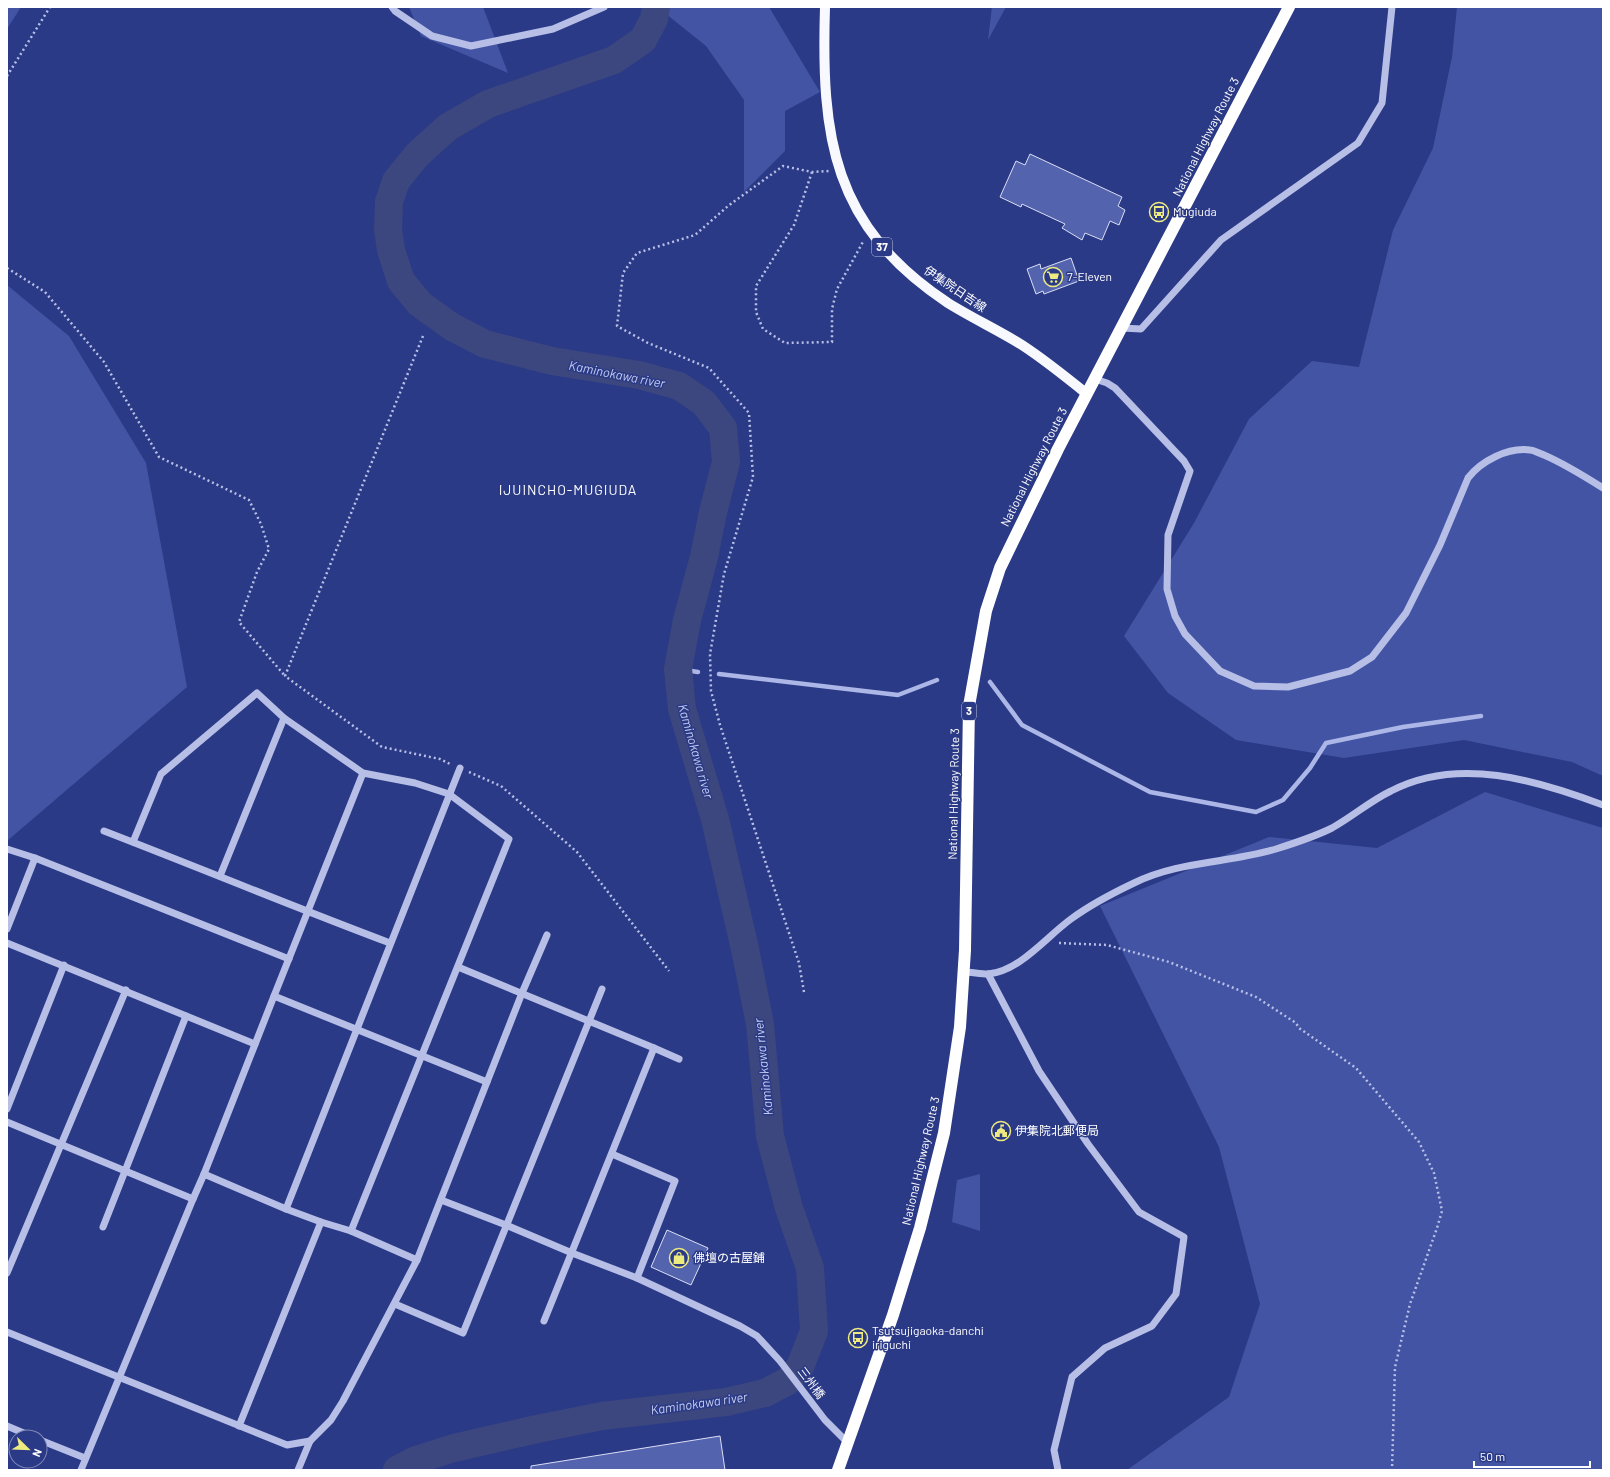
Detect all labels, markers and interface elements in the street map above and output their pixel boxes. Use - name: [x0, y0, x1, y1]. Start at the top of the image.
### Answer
- street label: National Highway Route 3: [1169, 75, 1241, 198]
- bus stop icon: Mugiuda: [1148, 201, 1170, 223]
- place label: Mugiuda: [1173, 204, 1217, 218]
- road number: 37: [872, 238, 892, 256]
- street label: 伊集院日吉線: [922, 262, 989, 314]
- supermarket icon: 7-Eleven: [1042, 266, 1064, 288]
- place label: 7-Eleven: [1067, 269, 1112, 283]
- water label: Kaminokawa river: [567, 357, 667, 391]
- street label: National Highway Route 3: [997, 405, 1069, 528]
- district label: IJUINCHO-MUGIUDA: [499, 481, 637, 498]
- water label: Kaminokawa river: [675, 702, 717, 801]
- road number: 3: [962, 702, 976, 720]
- street label: National Highway Route 3: [945, 728, 961, 860]
- water label: Kaminokawa river: [750, 1017, 776, 1116]
- street label: National Highway Route 3: [898, 1095, 942, 1226]
- public building icon: 伊集院北郵便局: [990, 1120, 1012, 1142]
- place label: 伊集院北郵便局: [1015, 1123, 1099, 1137]
- shop icon: 佛壇の古屋鋪: [668, 1247, 690, 1269]
- place label: 佛壇の古屋鋪: [693, 1250, 765, 1264]
- place label: Tsutsujigaoka-danchi iriguchi: [872, 1323, 984, 1351]
- bus stop icon: Tsutsujigaoka-danchi iriguchi: [847, 1327, 869, 1349]
- street label: 三州橋: [795, 1364, 828, 1401]
- water label: Kaminokawa river: [649, 1388, 749, 1418]
- north arrow: [8, 1429, 48, 1469]
- scale bar: [1474, 1443, 1590, 1469]
- text: N: [30, 1447, 45, 1459]
- text: 50 m: [1480, 1449, 1505, 1463]

